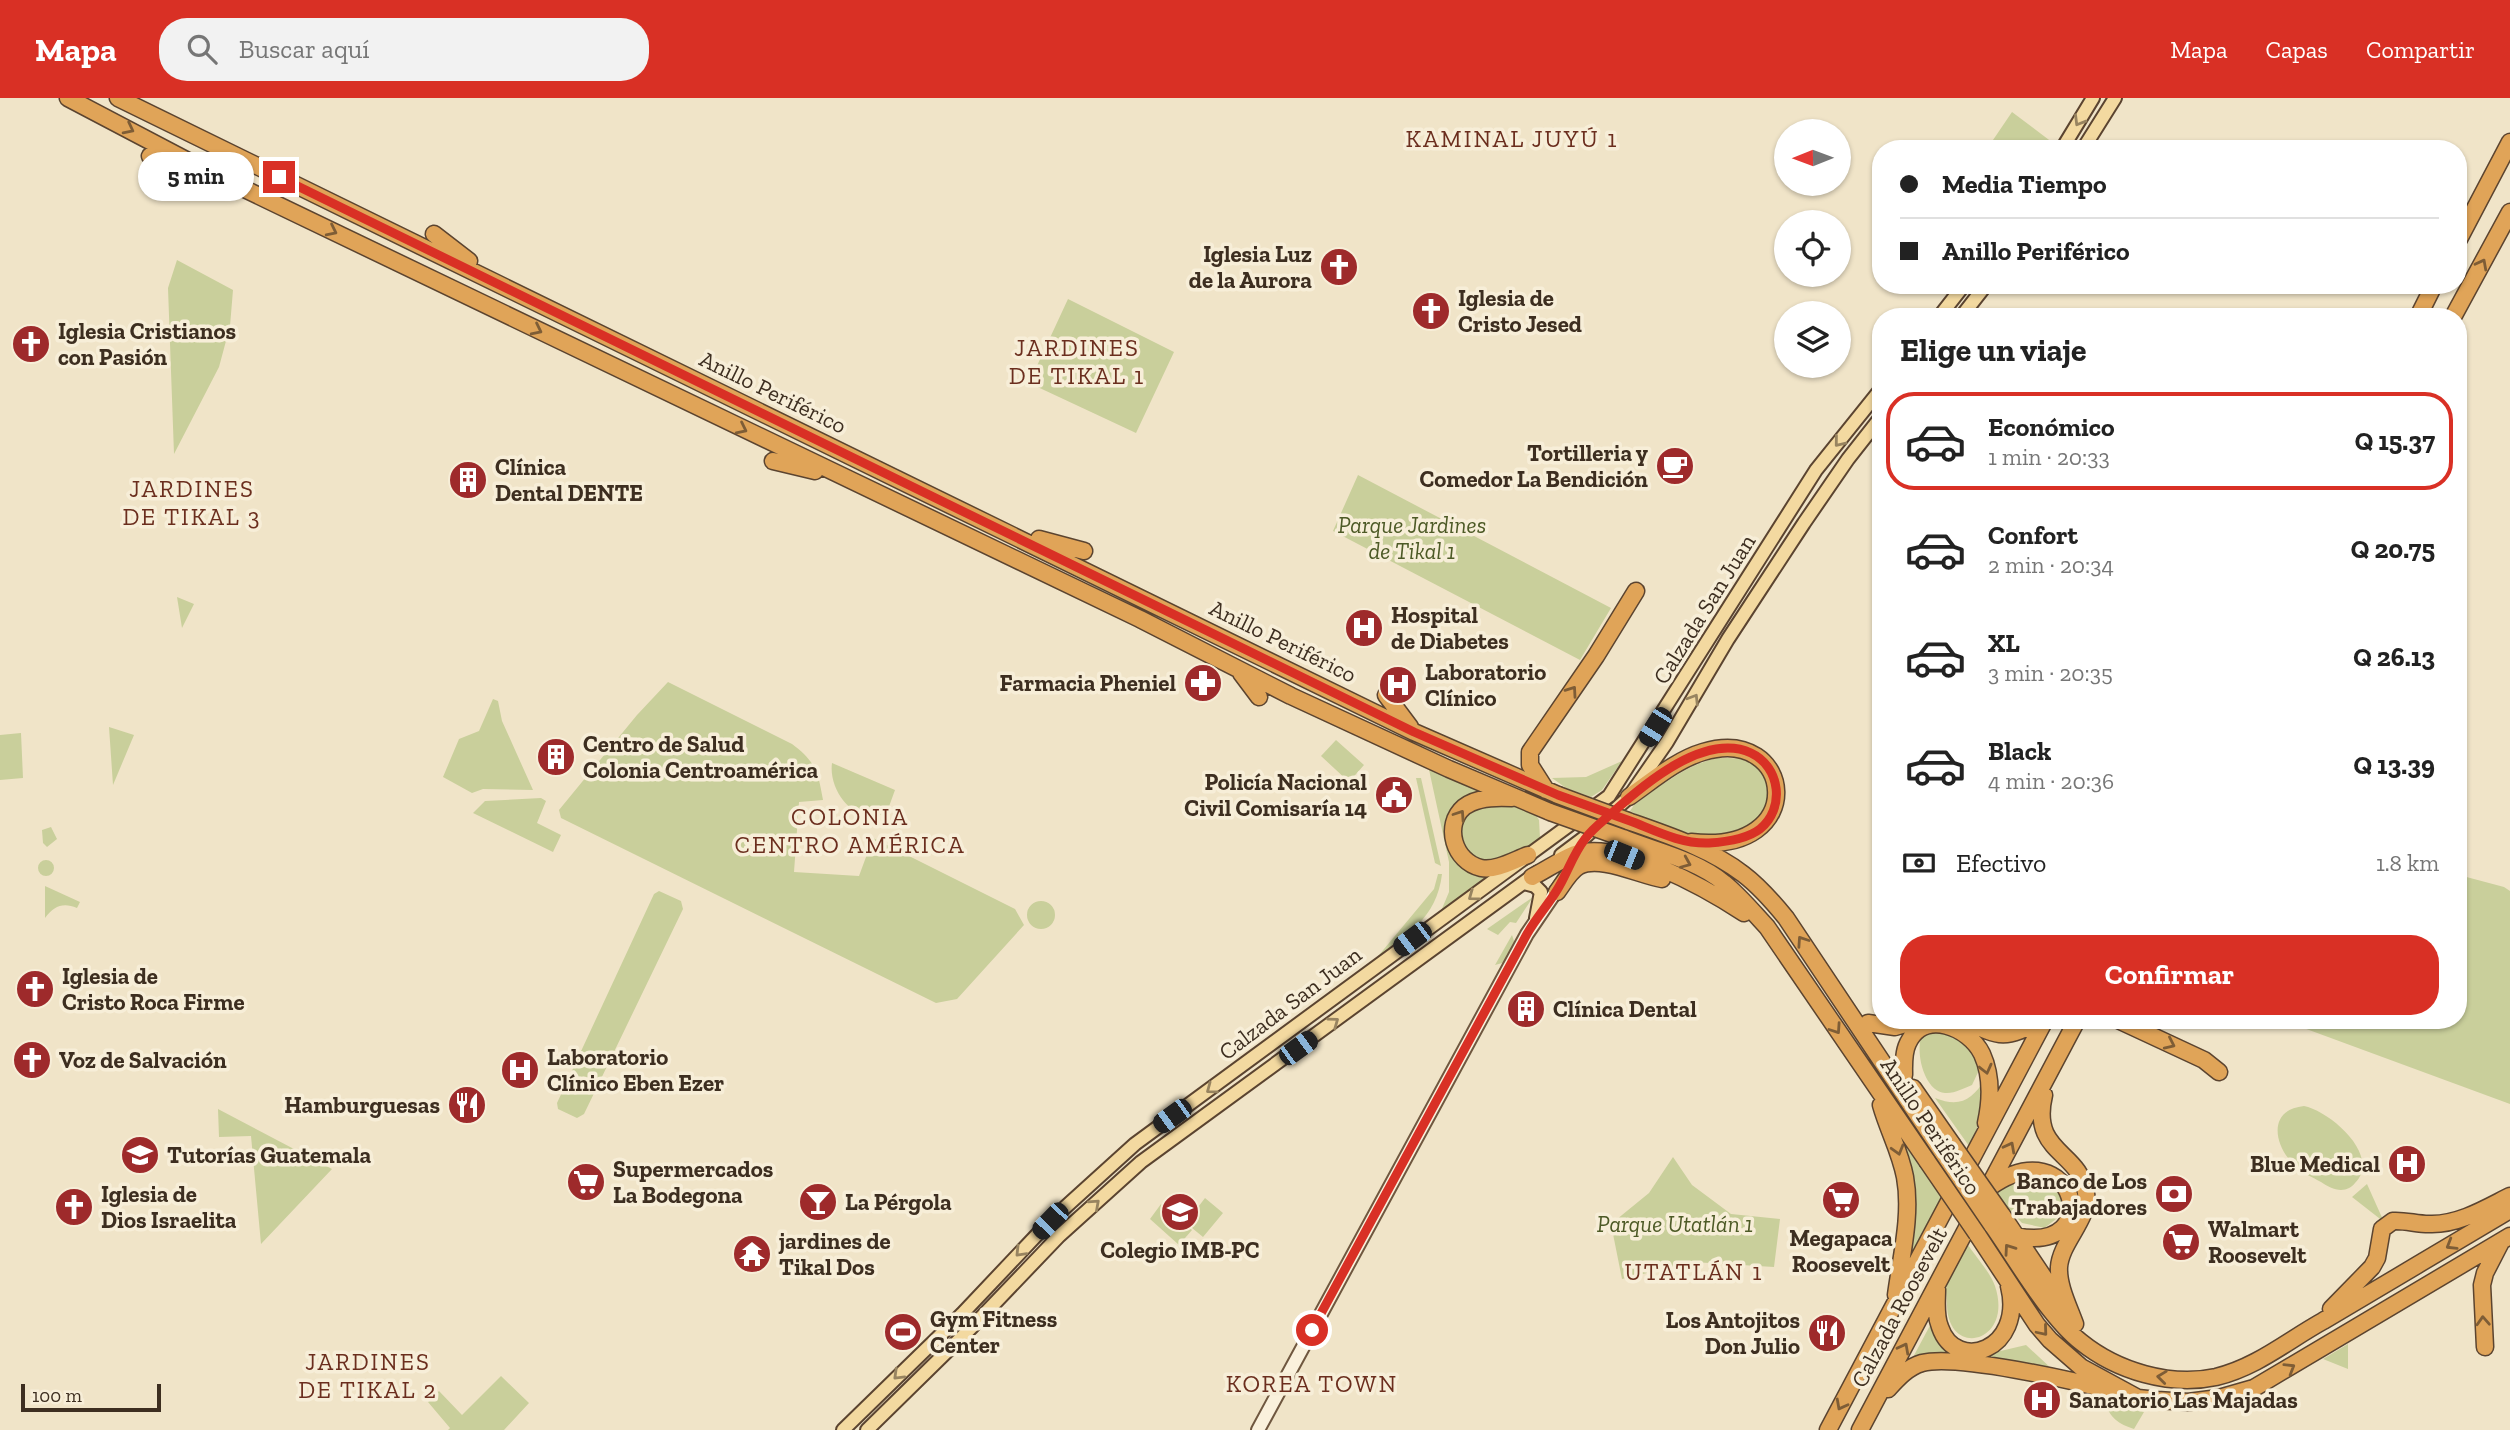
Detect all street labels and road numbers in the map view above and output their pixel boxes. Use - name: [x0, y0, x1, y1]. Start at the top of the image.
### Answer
- street label: Anillo Periférico: [695, 344, 851, 440]
- street label: Calzada San Juan: [1647, 529, 1761, 689]
- street label: Anillo Periférico: [1205, 593, 1361, 689]
- street label: Calzada San Juan: [1213, 940, 1367, 1066]
- street label: Anillo Periférico: [1875, 1052, 1987, 1200]
- street label: Calzada Roosevelt: [1845, 1222, 1953, 1392]

